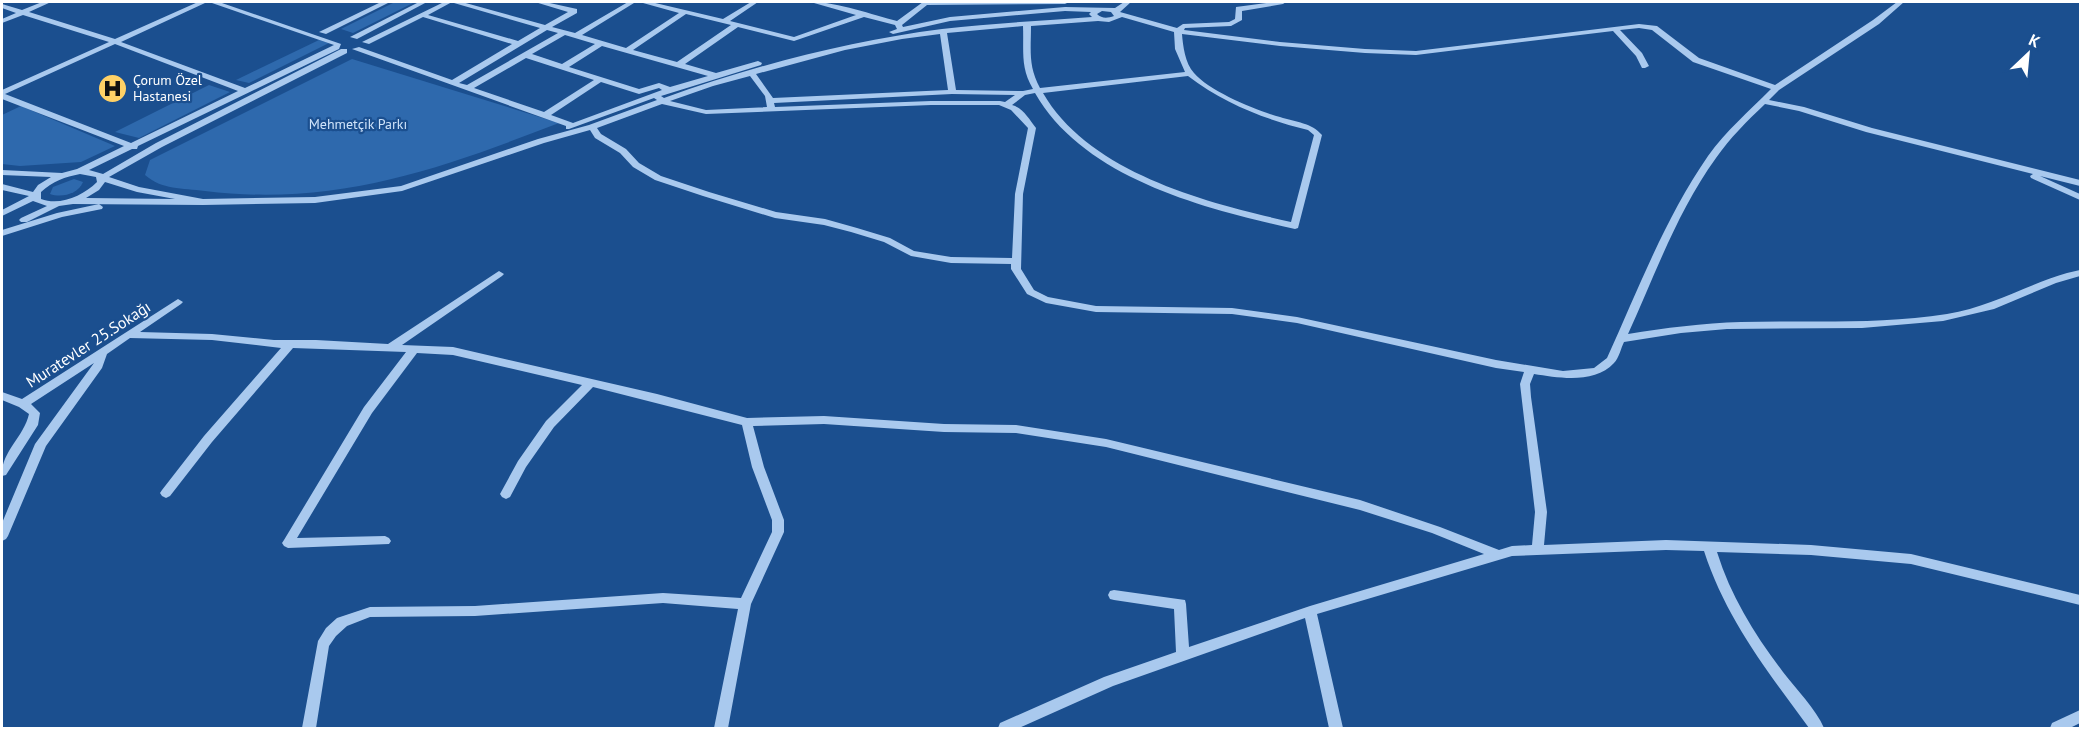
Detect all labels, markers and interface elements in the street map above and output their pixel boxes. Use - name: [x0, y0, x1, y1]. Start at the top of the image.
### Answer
- north arrow: [1998, 24, 2058, 84]
- text: K: [2026, 29, 2043, 52]
- place label: Çorum Özel Hastanesi: [133, 71, 202, 105]
- hospital icon: Çorum Özel Hastanesi: [96, 72, 128, 104]
- park label: Mehmetçik Parkı: [309, 115, 407, 133]
- street label: Muratevler 25.Sokağı: [22, 296, 154, 392]

